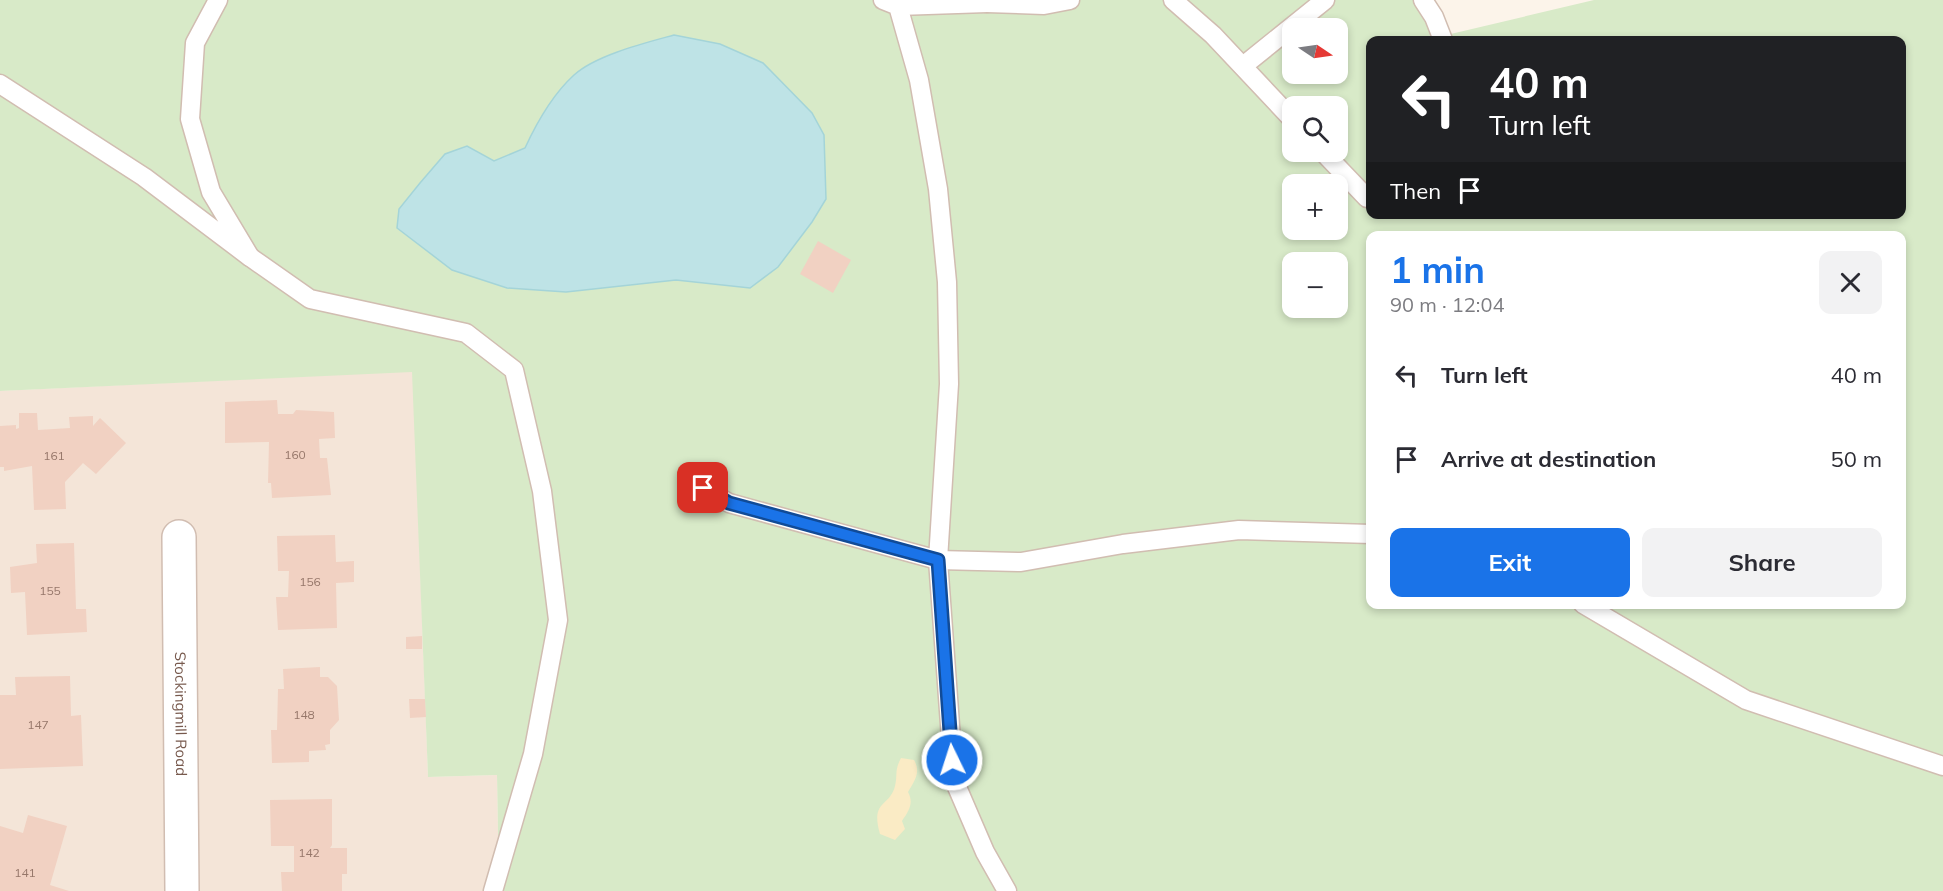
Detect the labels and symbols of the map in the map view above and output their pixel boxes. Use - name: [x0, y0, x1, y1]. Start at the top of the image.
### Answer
- north arrow: [1282, 18, 1348, 84]
- house number: 160: [284, 447, 306, 462]
- house number: 161: [43, 448, 65, 463]
- pin: [677, 462, 728, 513]
- house number: 156: [299, 574, 321, 589]
- house number: 155: [39, 583, 61, 598]
- street label: Stockingmill Road: [171, 652, 191, 776]
- house number: 148: [293, 707, 315, 722]
- house number: 147: [27, 717, 49, 732]
- position arrow: [920, 728, 984, 792]
- house number: 142: [298, 845, 320, 860]
- house number: 141: [14, 865, 36, 880]

